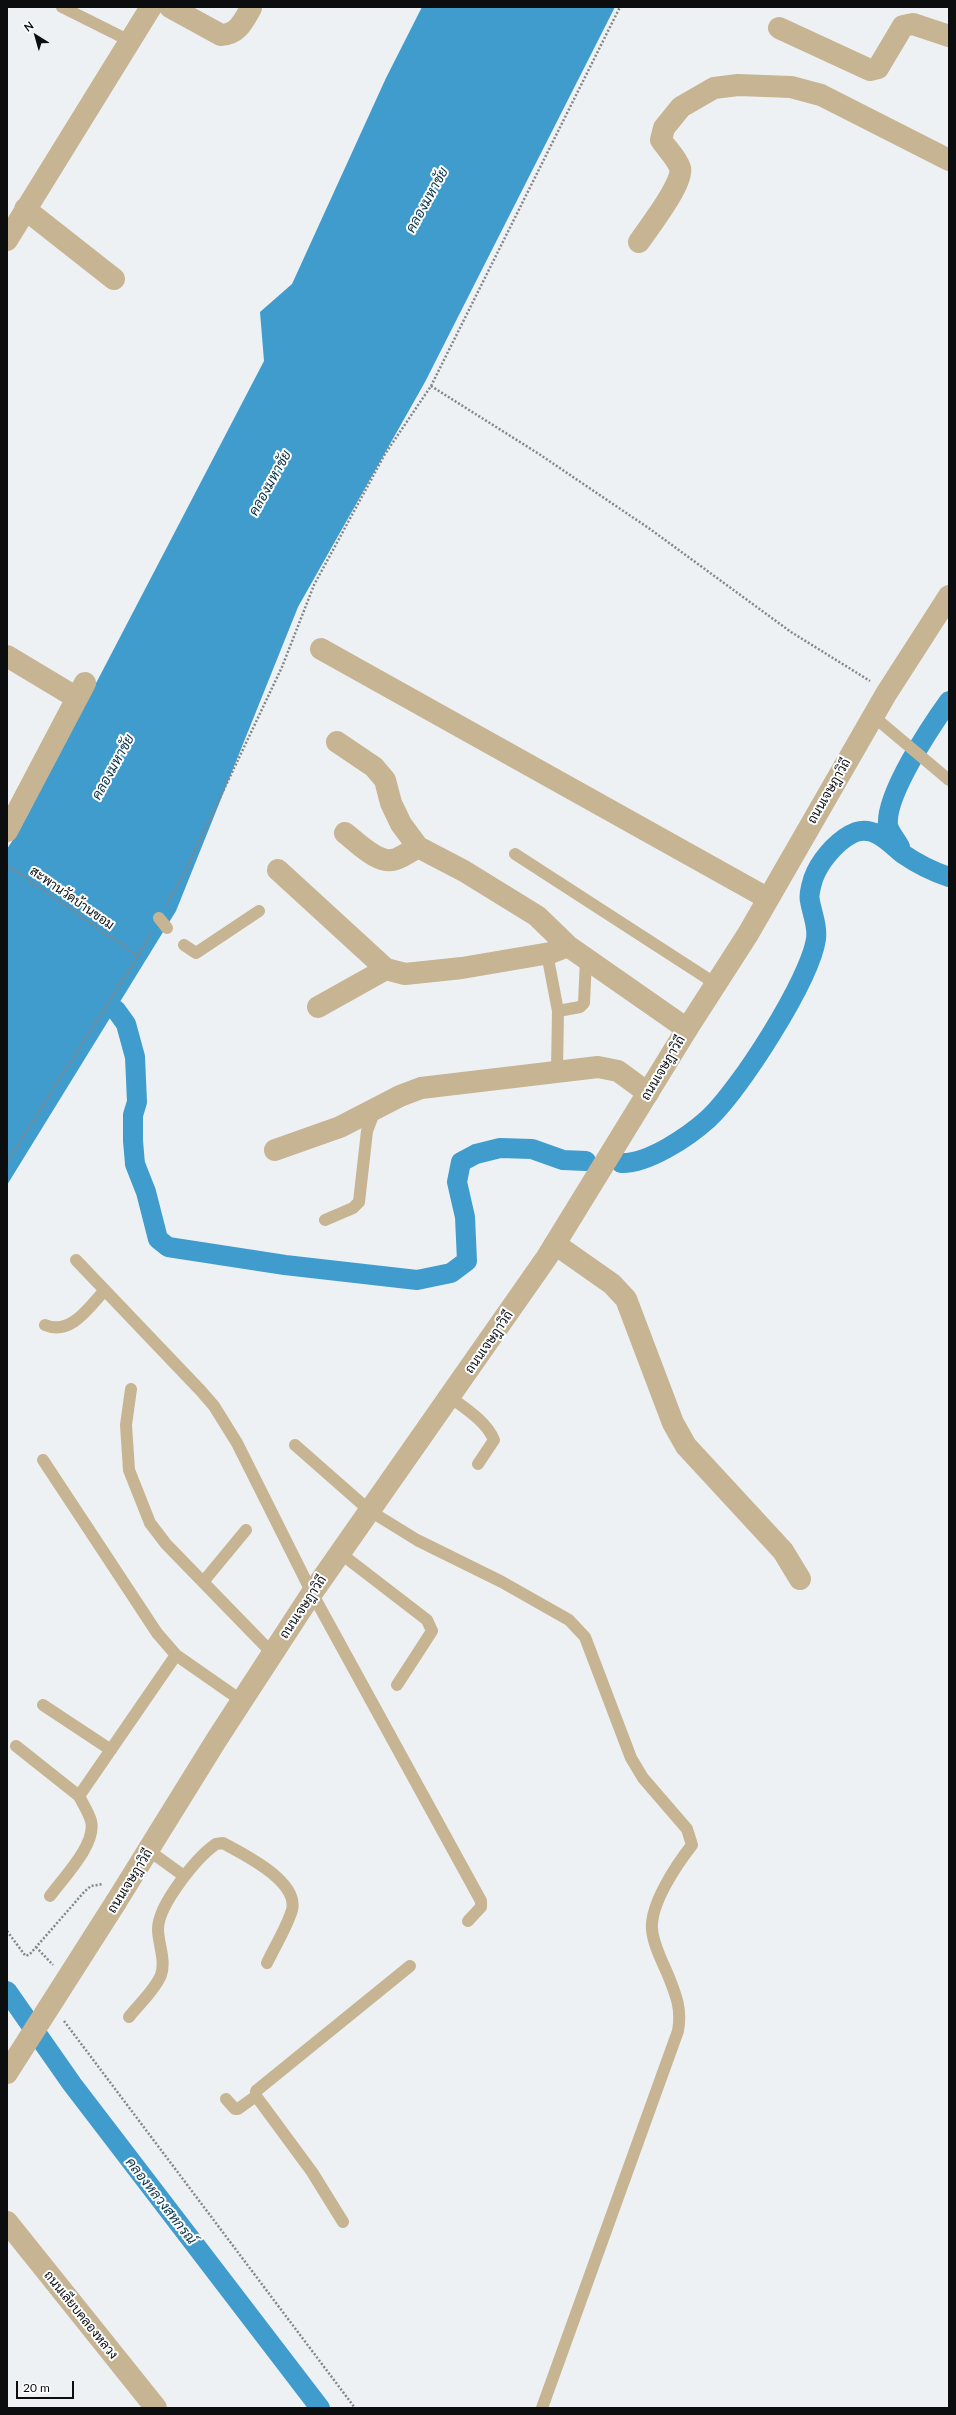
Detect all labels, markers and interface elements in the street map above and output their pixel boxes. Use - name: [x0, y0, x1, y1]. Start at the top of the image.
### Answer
- north arrow: [16, 16, 56, 56]
- text: N: [21, 18, 36, 34]
- water label: คลองมหาชัย: [402, 164, 452, 236]
- water label: คลองมหาชัย: [245, 447, 295, 519]
- water label: คลองมหาชัย: [88, 731, 138, 803]
- street label: ถนนเจษฎาวิถี: [804, 756, 854, 826]
- street label: สะพานวัดบ้านขอม: [27, 863, 117, 933]
- street label: ถนนเจษฎาวิถี: [638, 1033, 688, 1103]
- street label: ถนนเจษฎาวิถี: [462, 1308, 516, 1376]
- street label: ถนนเจษฎาวิถี: [276, 1573, 330, 1641]
- street label: ถนนเจษฎาวิถี: [104, 1846, 156, 1916]
- water label: คลองหลวงสหกรณ์: [122, 2154, 200, 2248]
- street label: ถนนเลียบคลองหลวง: [41, 2268, 121, 2362]
- scale bar: [18, 2373, 76, 2399]
- text: 20 m: [23, 2380, 50, 2395]

